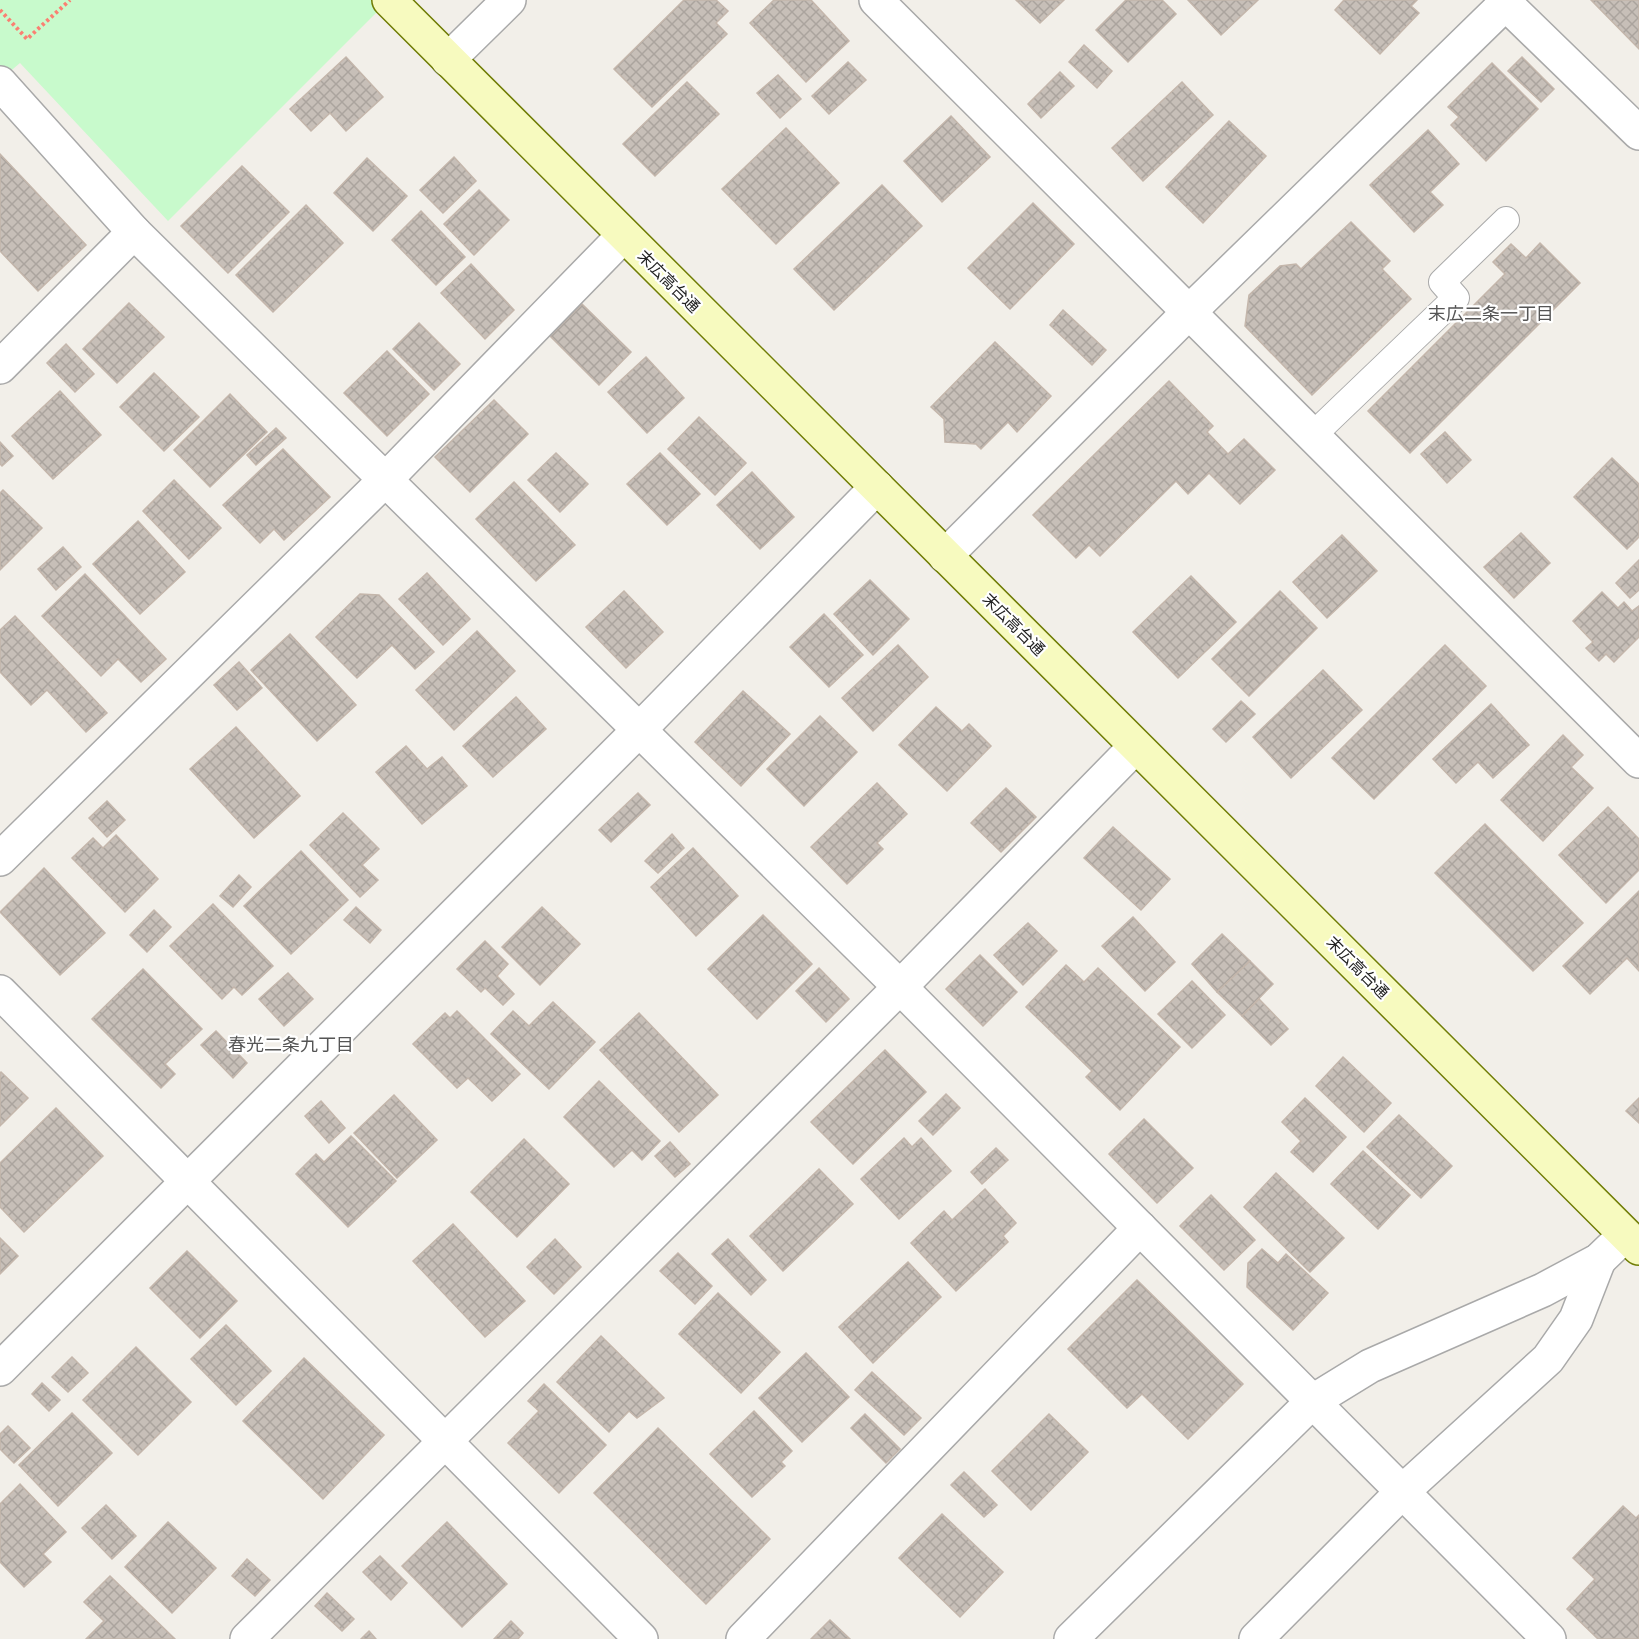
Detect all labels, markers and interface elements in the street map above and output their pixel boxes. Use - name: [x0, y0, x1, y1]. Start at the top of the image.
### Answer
- street label: 末広高台通: [634, 246, 704, 316]
- district label: 末広二条一丁目: [1428, 302, 1554, 325]
- street label: 末広高台通: [979, 589, 1049, 659]
- street label: 末広高台通: [1323, 932, 1393, 1002]
- district label: 春光二条九丁目: [228, 1033, 354, 1056]

